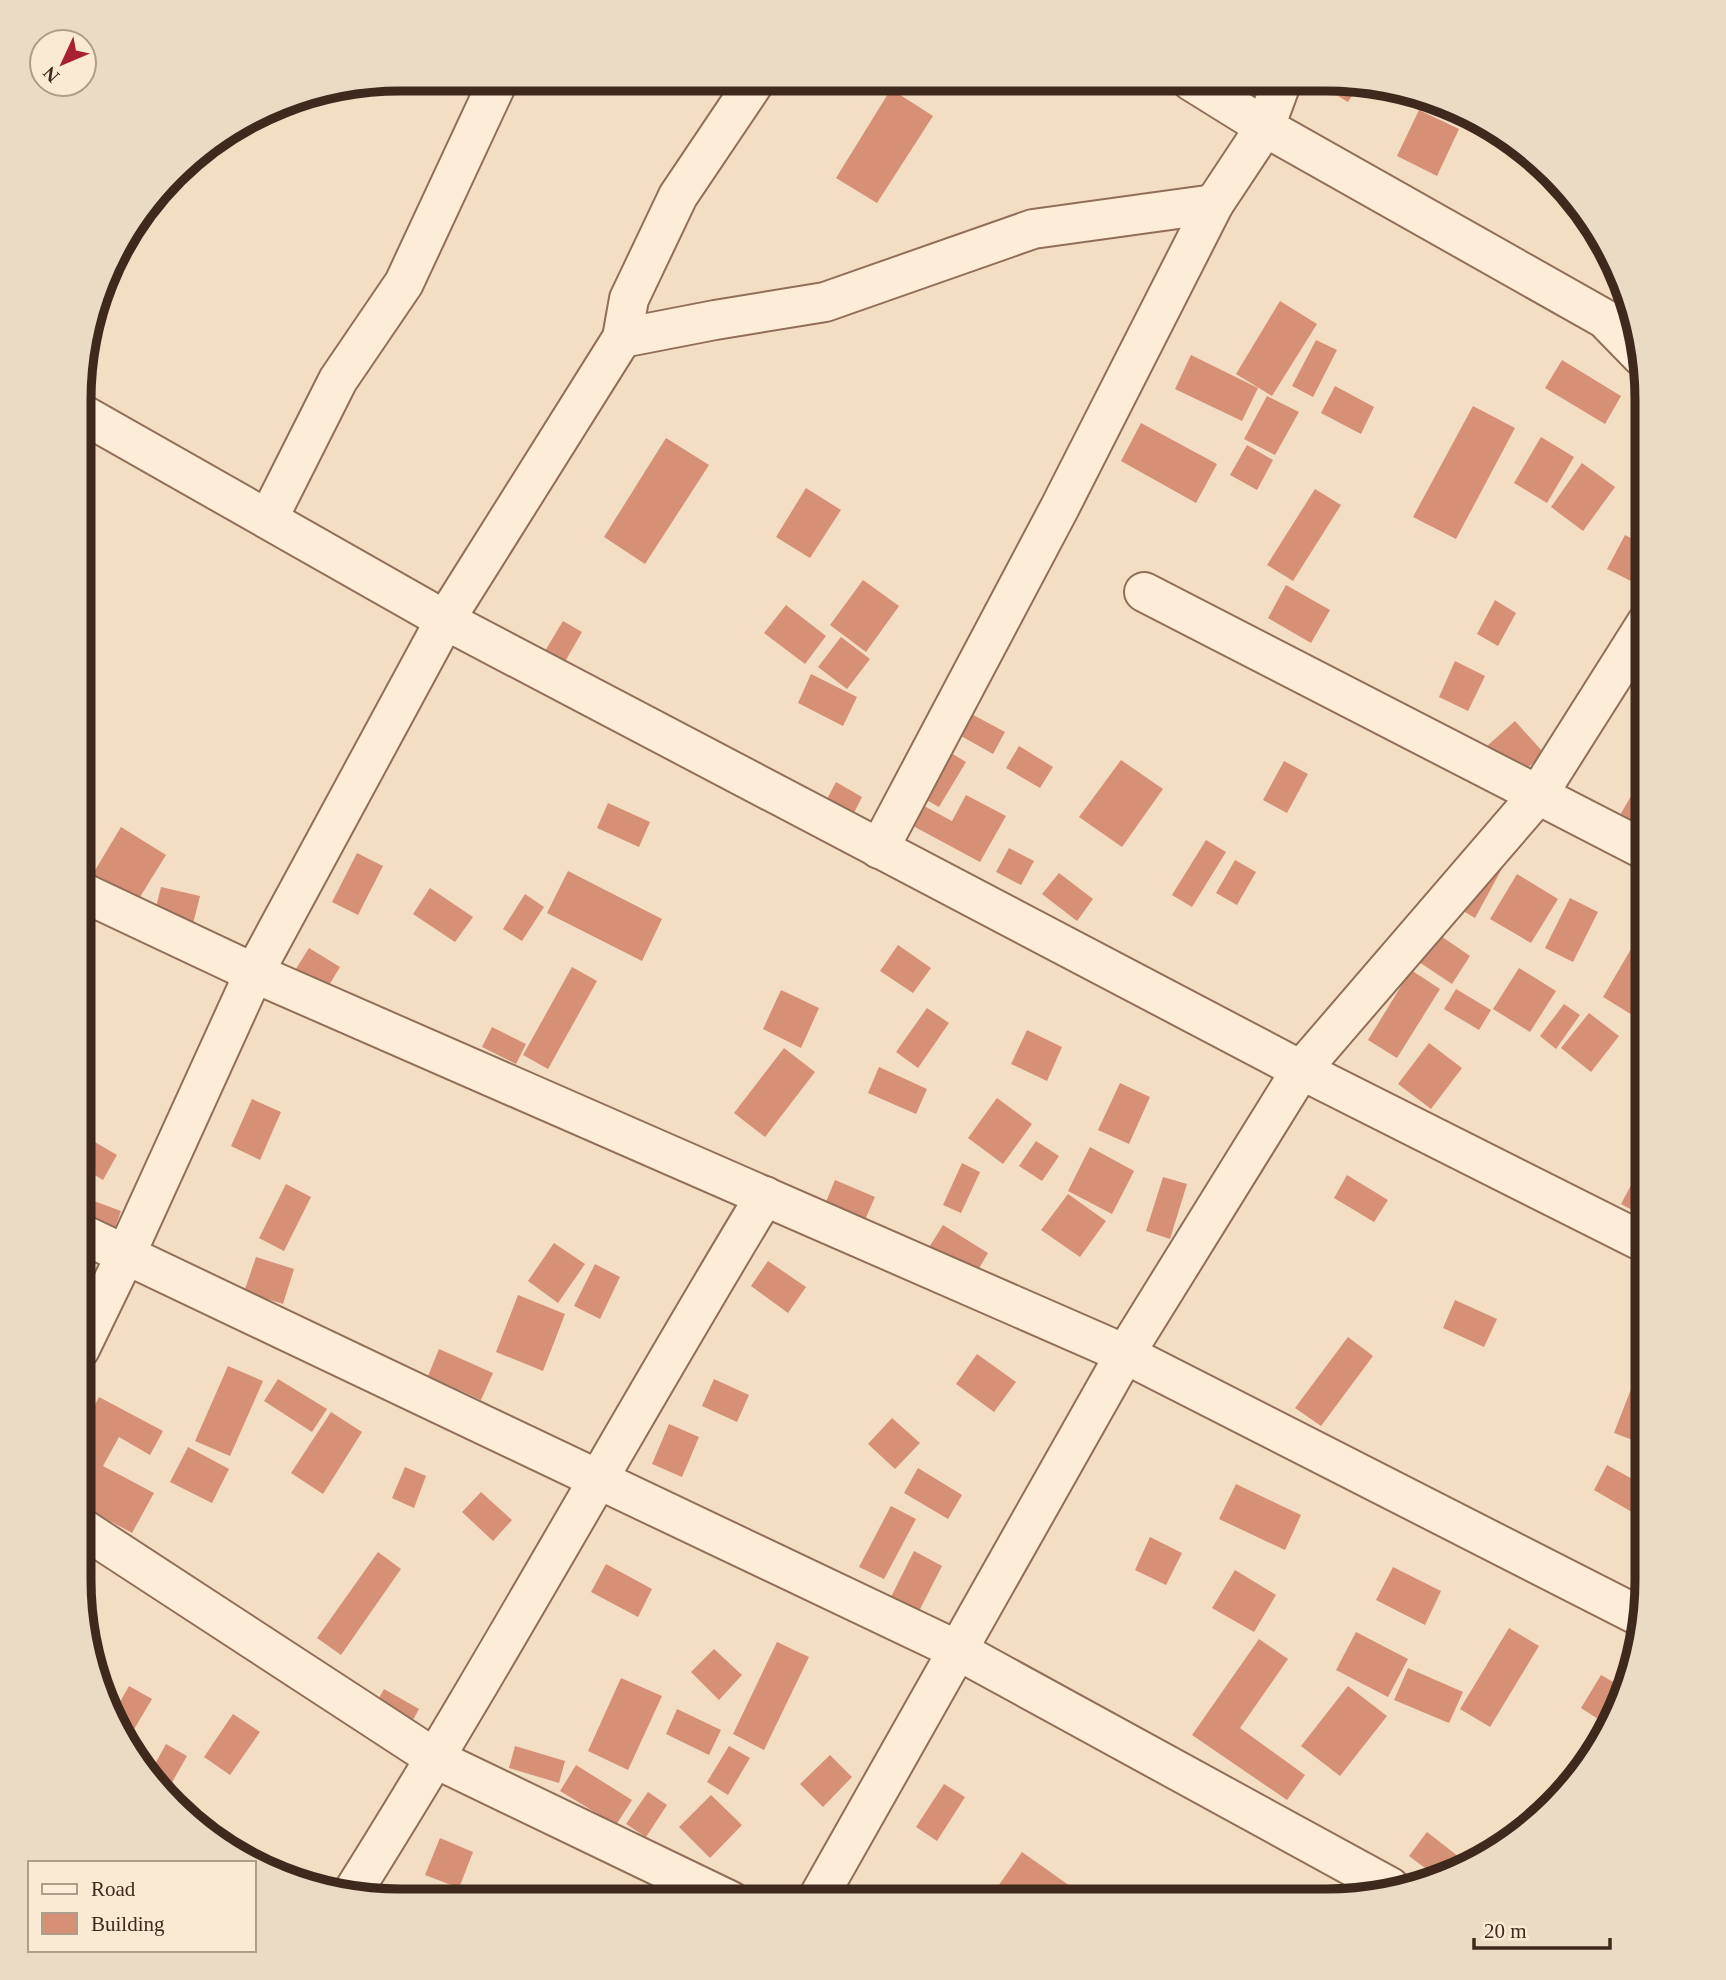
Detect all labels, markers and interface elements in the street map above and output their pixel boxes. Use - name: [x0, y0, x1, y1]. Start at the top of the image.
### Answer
- north arrow: [28, 28, 98, 98]
- text: N: [39, 62, 63, 87]
- legend: [28, 1861, 256, 1952]
- text: Road: [91, 1877, 136, 1901]
- scale bar: [1474, 1906, 1610, 1950]
- text: Building: [91, 1912, 165, 1936]
- text: 20 m: [1484, 1919, 1527, 1943]

